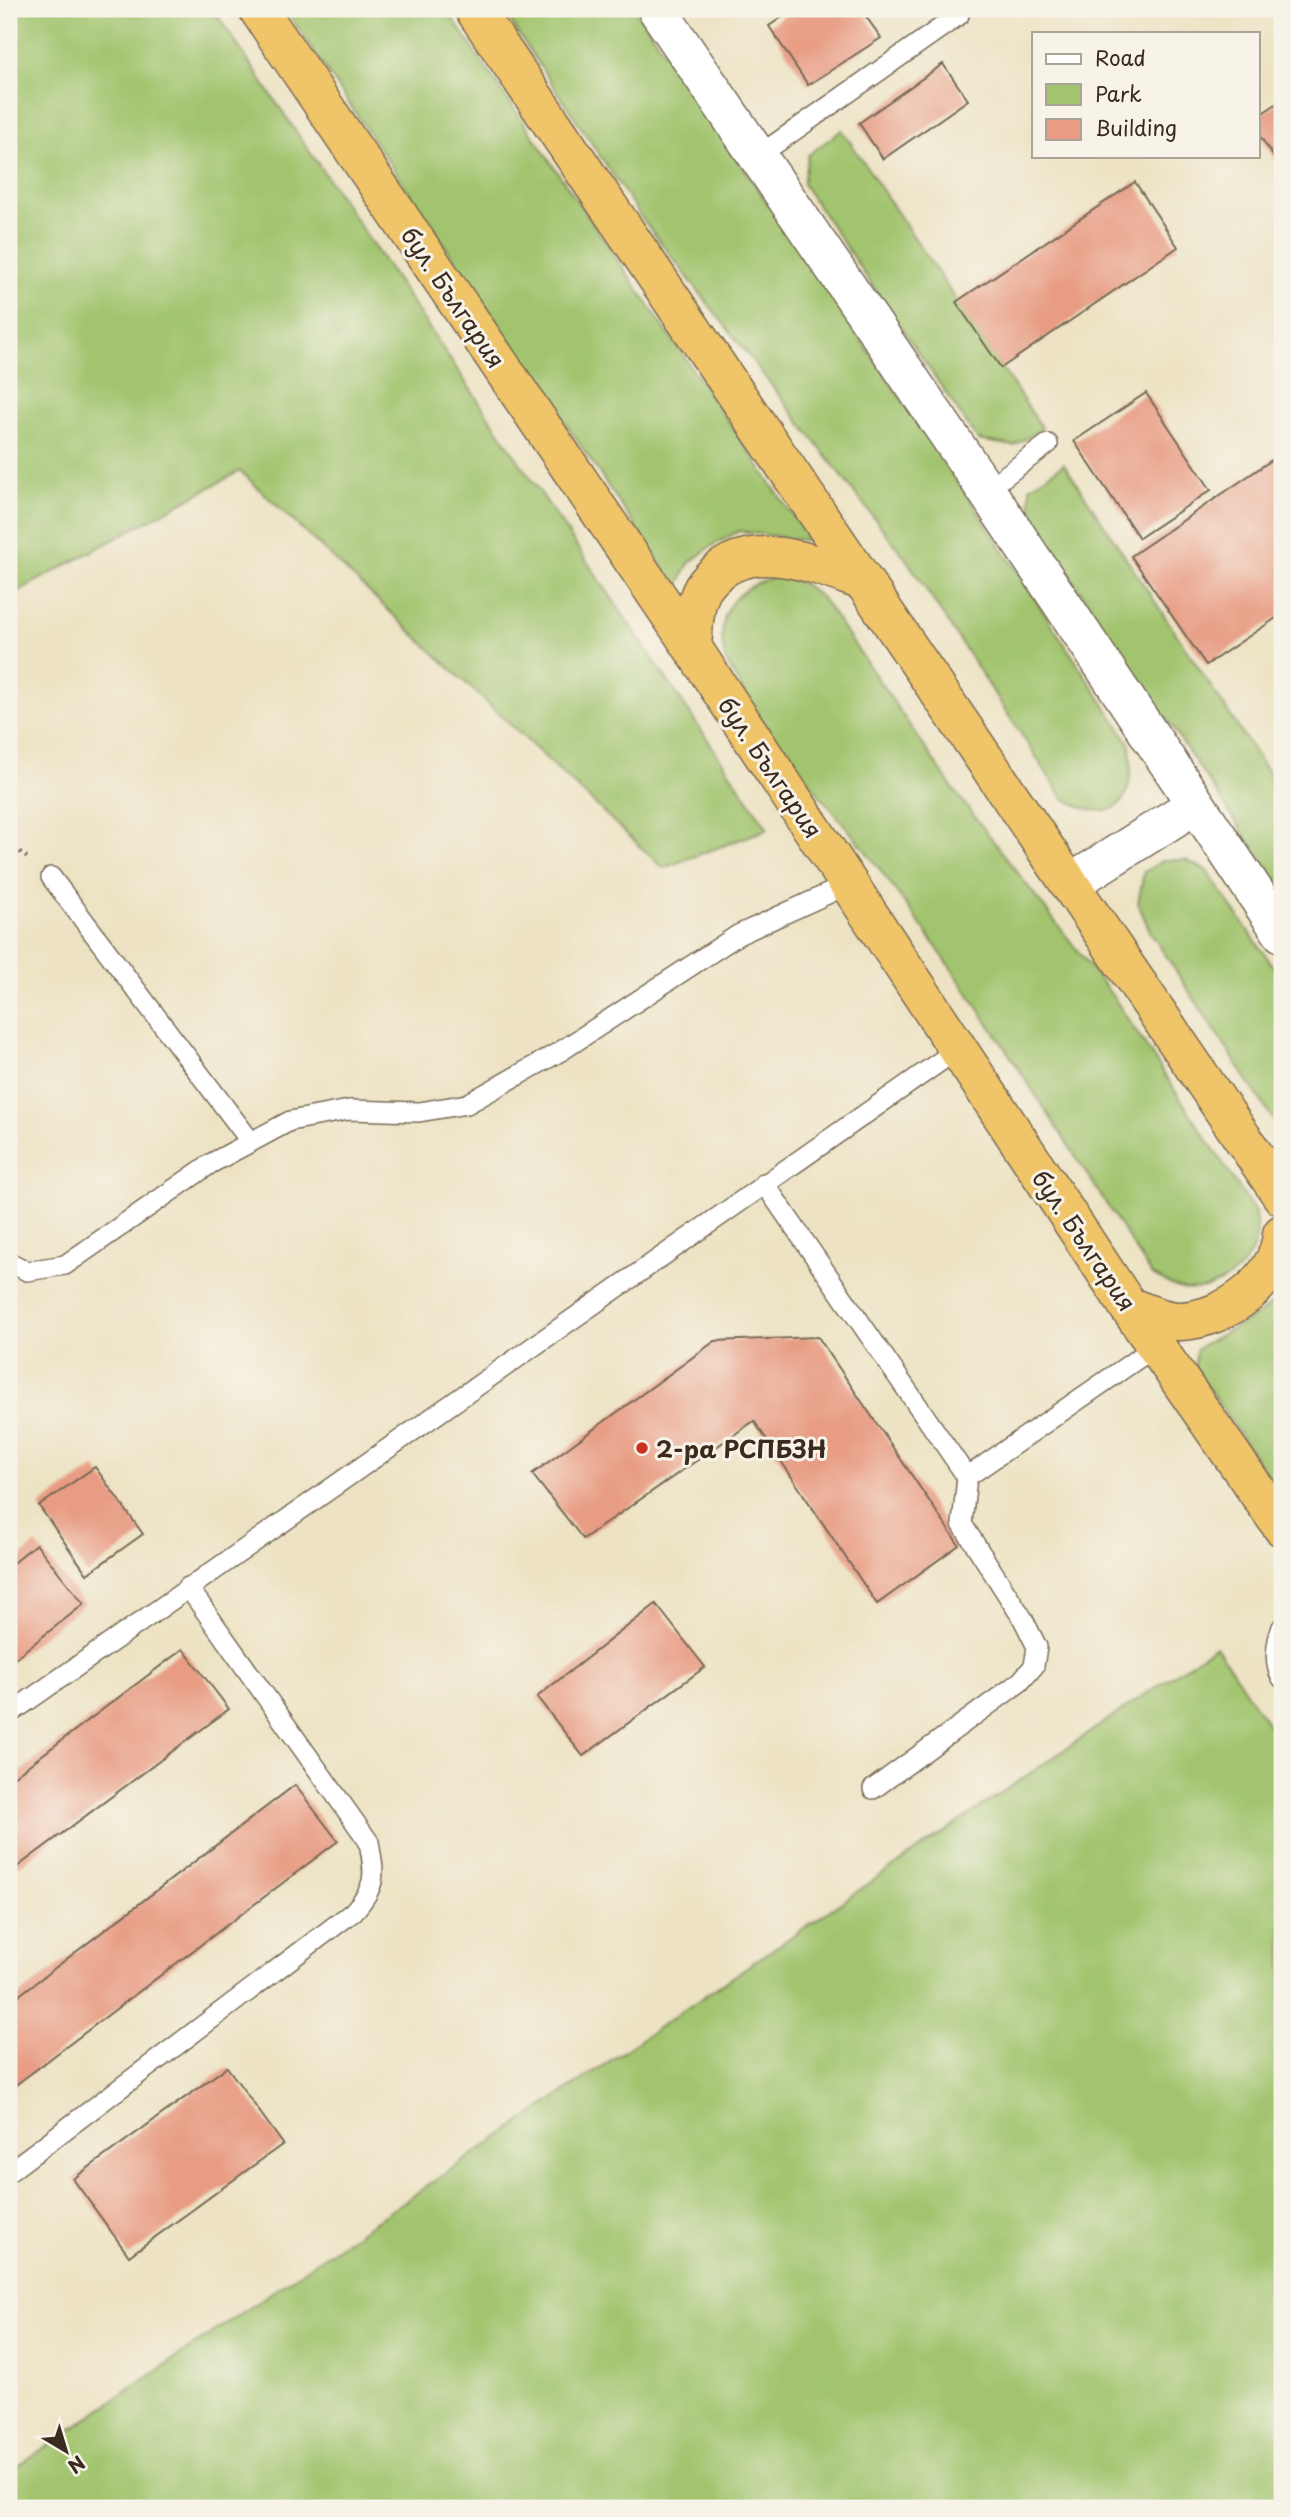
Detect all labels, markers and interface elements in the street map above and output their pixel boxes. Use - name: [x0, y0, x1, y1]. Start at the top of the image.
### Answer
- legend: [1032, 32, 1260, 158]
- text: Road: [1095, 41, 1146, 73]
- text: Park: [1095, 77, 1142, 109]
- text: Building: [1095, 111, 1177, 143]
- street label: бул. България: [393, 219, 515, 375]
- street label: бул. България: [710, 689, 832, 845]
- street label: бул. България: [1024, 1162, 1146, 1318]
- place label: 2-ра РСПБЗН: [656, 1430, 827, 1466]
- marker: 2-ра РСПБЗН: [634, 1440, 650, 1456]
- north arrow: [32, 2416, 102, 2486]
- text: N: [63, 2450, 92, 2481]

